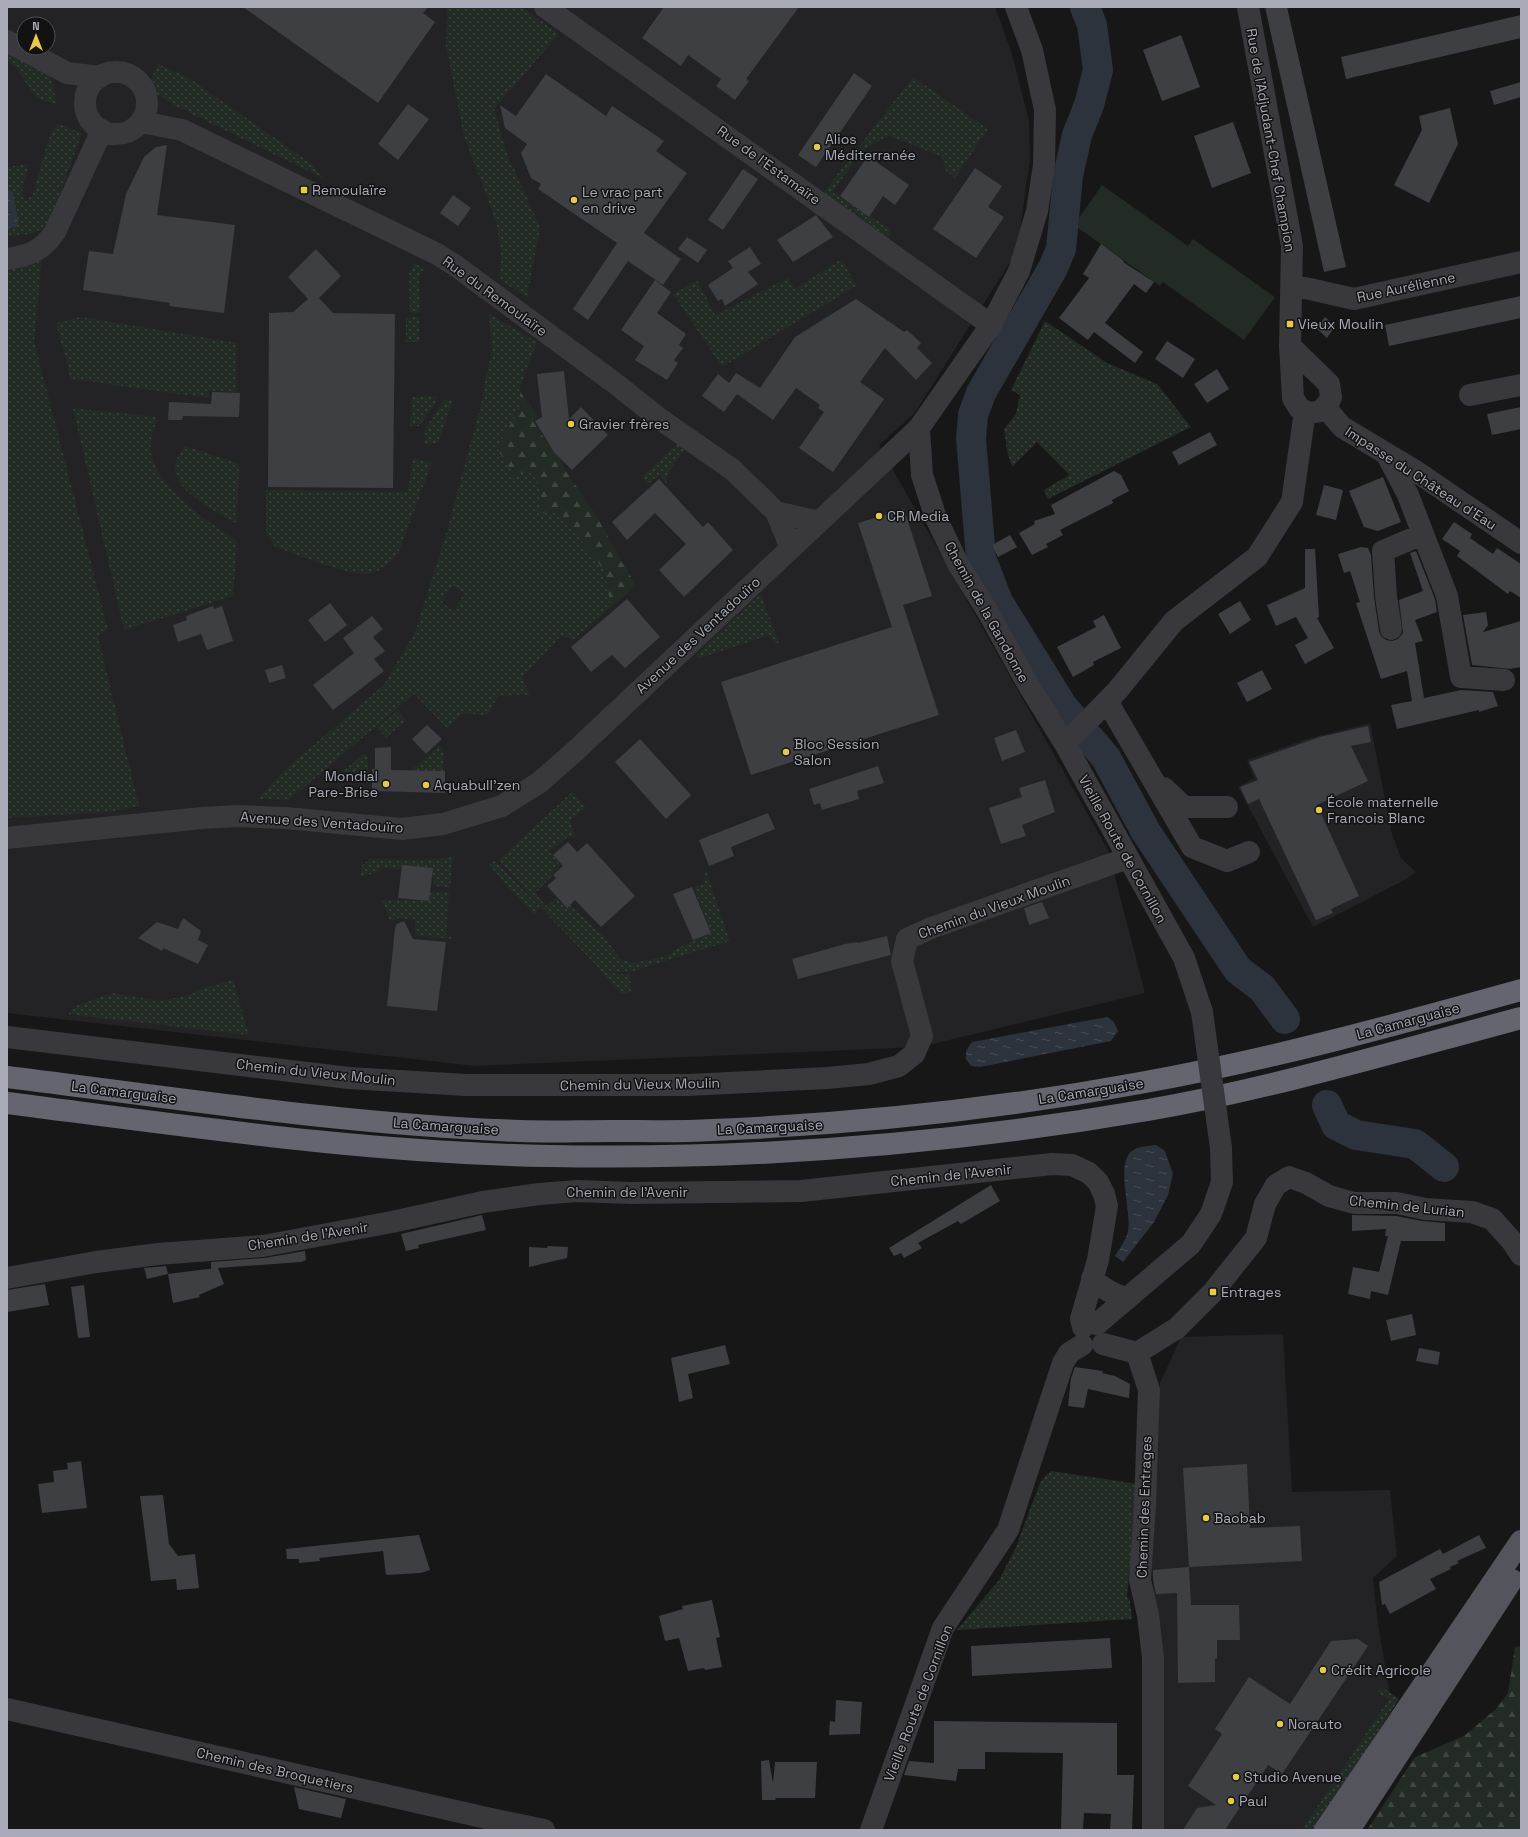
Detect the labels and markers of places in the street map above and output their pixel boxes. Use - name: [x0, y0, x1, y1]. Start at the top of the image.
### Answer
- place label: Alios Méditerranée: [825, 130, 916, 164]
- marker: Alios Méditerranée: [812, 142, 822, 152]
- place label: Remoulaïre: [312, 181, 387, 199]
- place label: Le vrac part en drive: [582, 183, 663, 217]
- marker: Remoulaïre: [299, 185, 309, 195]
- marker: Le vrac part en drive: [569, 195, 579, 205]
- place label: Vieux Moulin: [1298, 315, 1384, 333]
- marker: Vieux Moulin: [1285, 319, 1295, 329]
- place label: Gravier frères: [579, 415, 669, 433]
- marker: Gravier frères: [566, 419, 576, 429]
- place label: CR Media: [887, 507, 949, 525]
- marker: CR Media: [874, 511, 884, 521]
- place label: Bloc Session Salon: [794, 735, 880, 769]
- marker: Bloc Session Salon: [781, 747, 791, 757]
- place label: Mondial Pare-Brise: [308, 767, 378, 801]
- place label: Aquabull'zen: [434, 776, 520, 794]
- marker: Mondial Pare-Brise: [381, 779, 391, 789]
- marker: Aquabull'zen: [421, 780, 431, 790]
- place label: École maternelle Francois Blanc: [1327, 793, 1439, 827]
- marker: École maternelle Francois Blanc: [1314, 805, 1324, 815]
- place label: Entrages: [1221, 1283, 1281, 1301]
- marker: Entrages: [1208, 1287, 1218, 1297]
- place label: Baobab: [1214, 1509, 1266, 1527]
- marker: Baobab: [1201, 1513, 1211, 1523]
- place label: Crédit Agricole: [1331, 1661, 1431, 1679]
- marker: Crédit Agricole: [1318, 1665, 1328, 1675]
- place label: Norauto: [1288, 1715, 1342, 1733]
- marker: Norauto: [1275, 1719, 1285, 1729]
- place label: Studio Avenue: [1244, 1768, 1342, 1786]
- marker: Studio Avenue: [1231, 1772, 1241, 1782]
- place label: Paul: [1239, 1792, 1267, 1810]
- marker: Paul: [1226, 1796, 1236, 1806]

